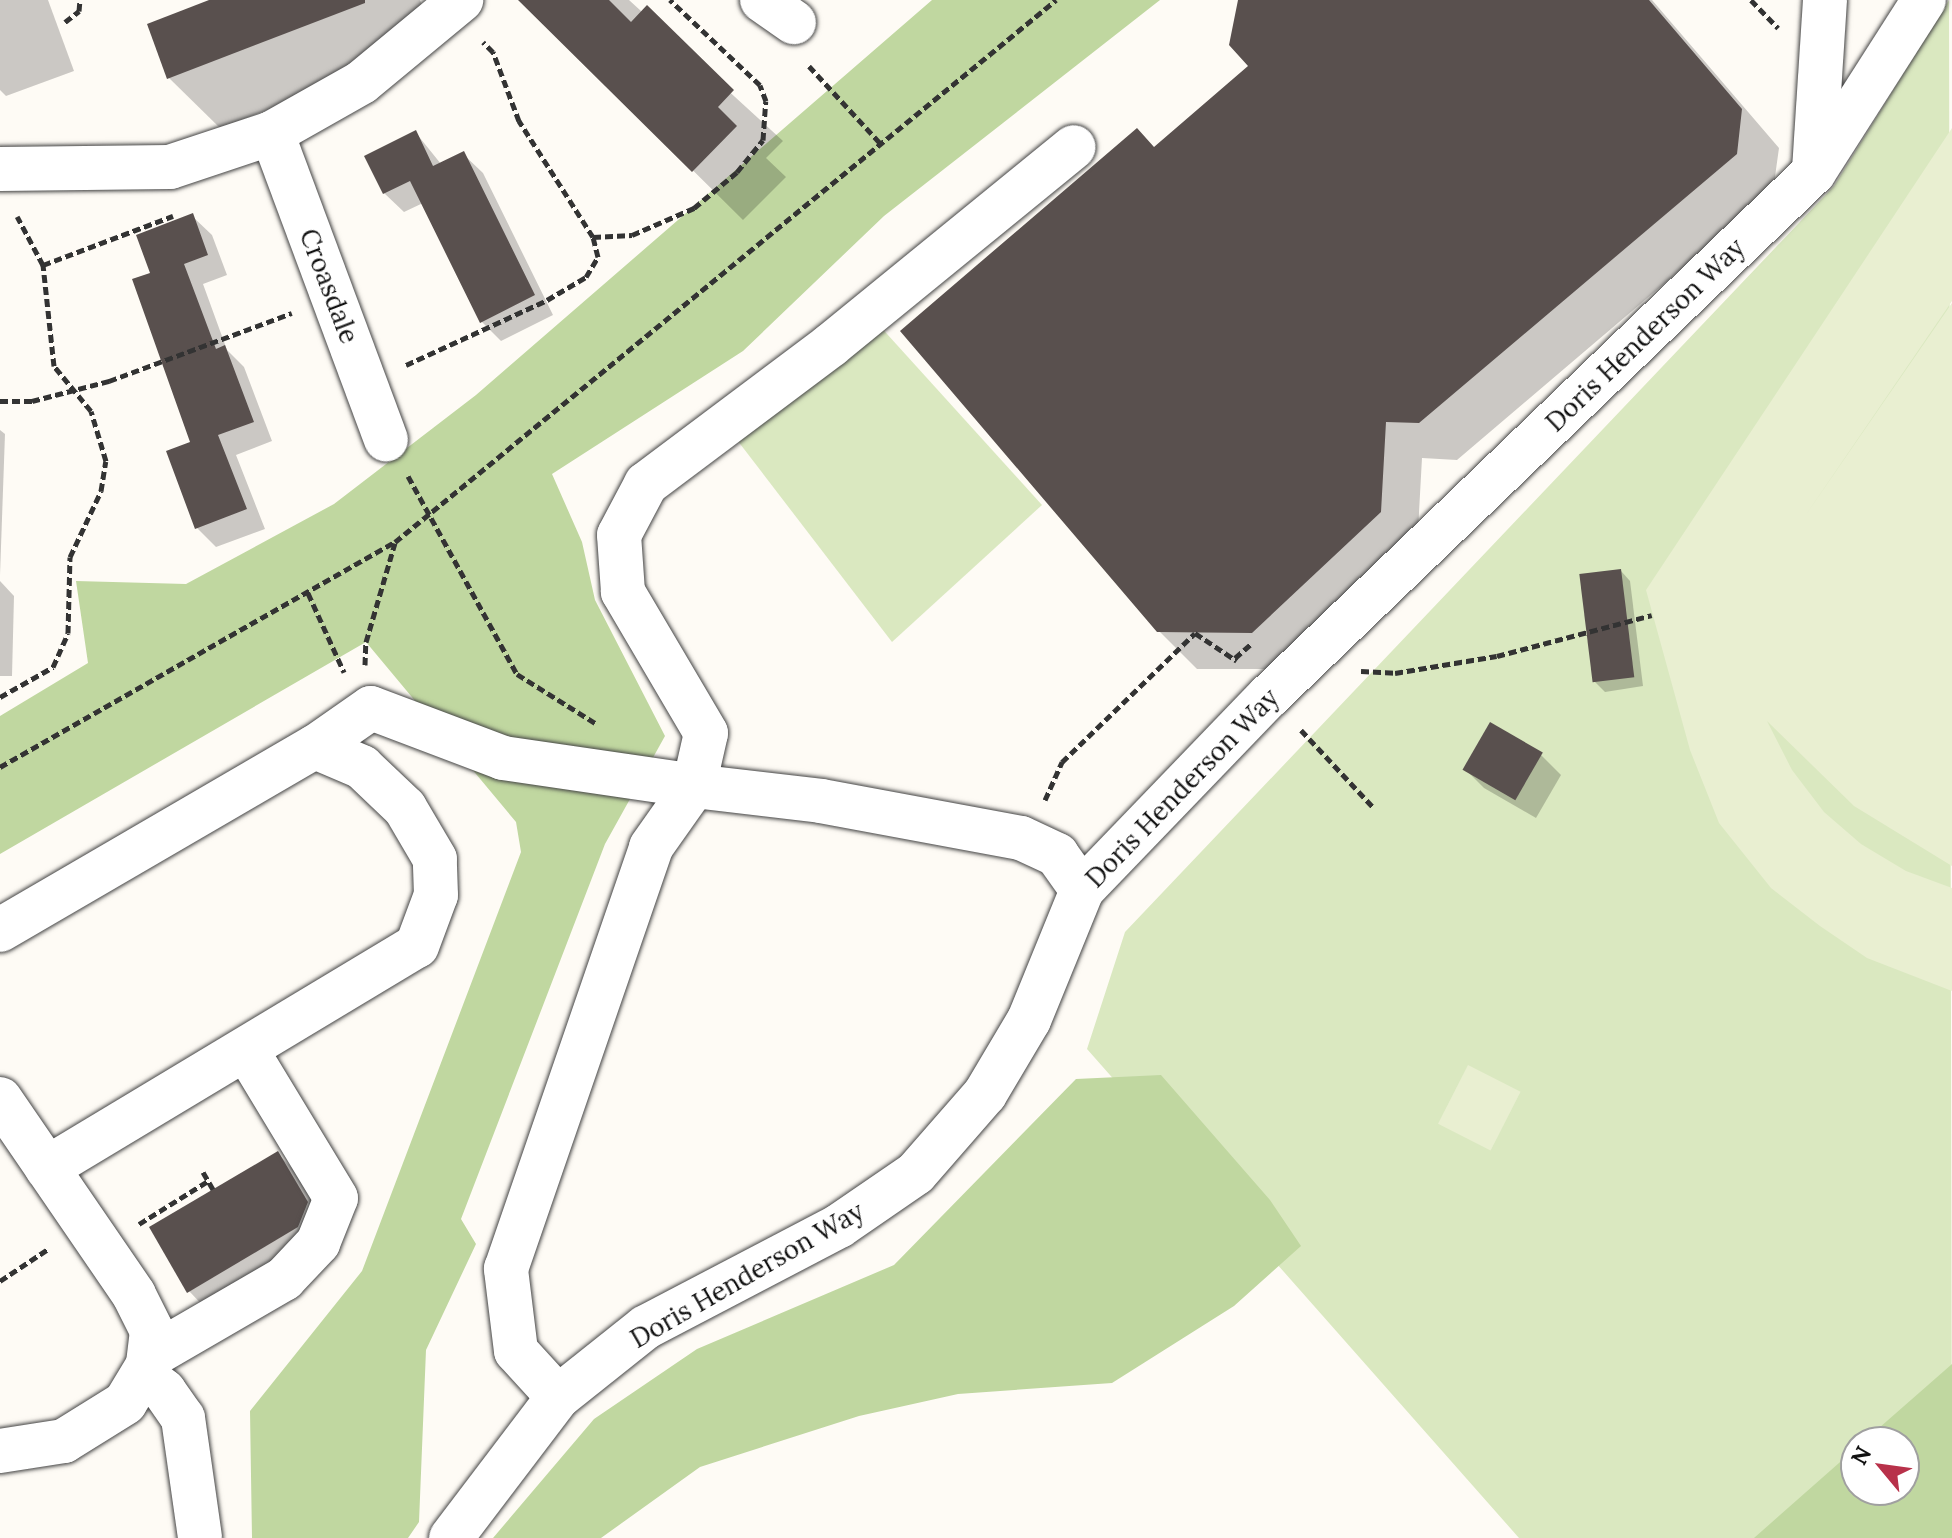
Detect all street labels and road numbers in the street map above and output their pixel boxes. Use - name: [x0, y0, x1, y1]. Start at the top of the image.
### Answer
- street label: Croasdale: [293, 224, 365, 348]
- street label: Doris Henderson Way: [1539, 232, 1751, 438]
- street label: Doris Henderson Way: [1079, 682, 1285, 894]
- street label: Doris Henderson Way: [625, 1195, 869, 1355]

